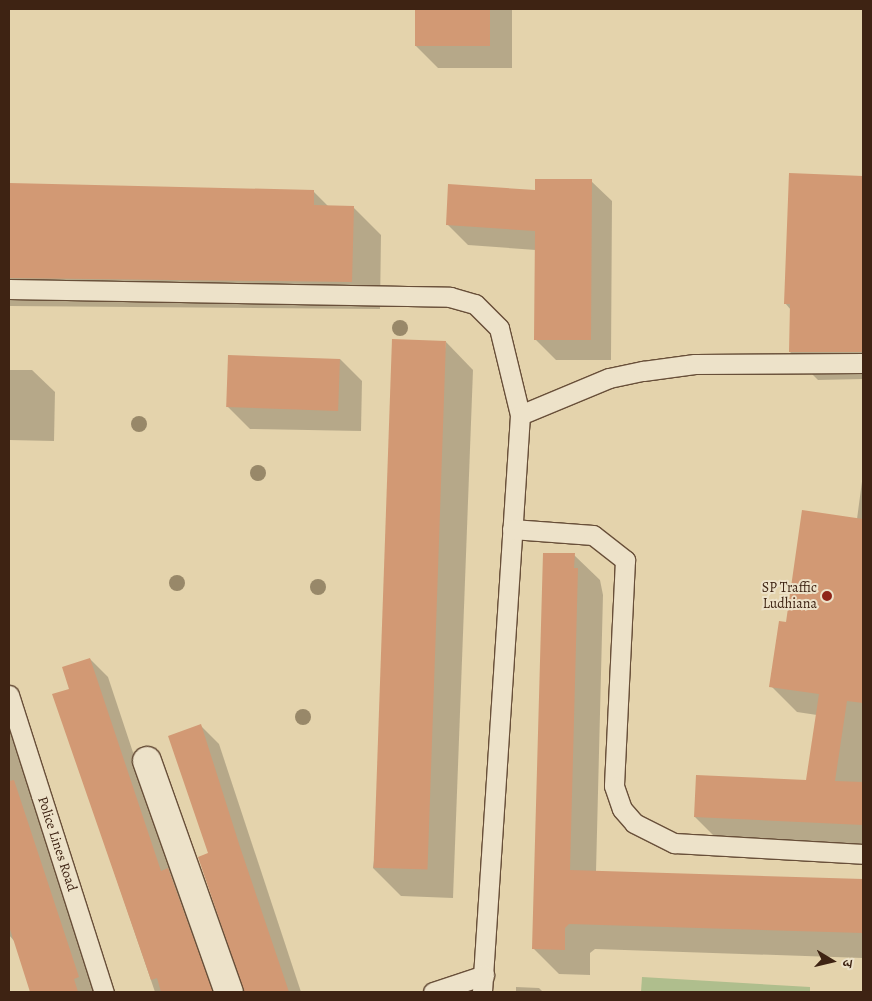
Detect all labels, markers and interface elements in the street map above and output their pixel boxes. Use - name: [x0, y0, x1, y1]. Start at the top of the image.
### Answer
- place label: SP Traffic Ludhiana: [762, 580, 817, 612]
- marker: SP Traffic Ludhiana: [821, 590, 833, 602]
- street label: Police Lines Road: [34, 794, 80, 894]
- north arrow: [807, 936, 857, 986]
- text: उ: [837, 958, 857, 968]

